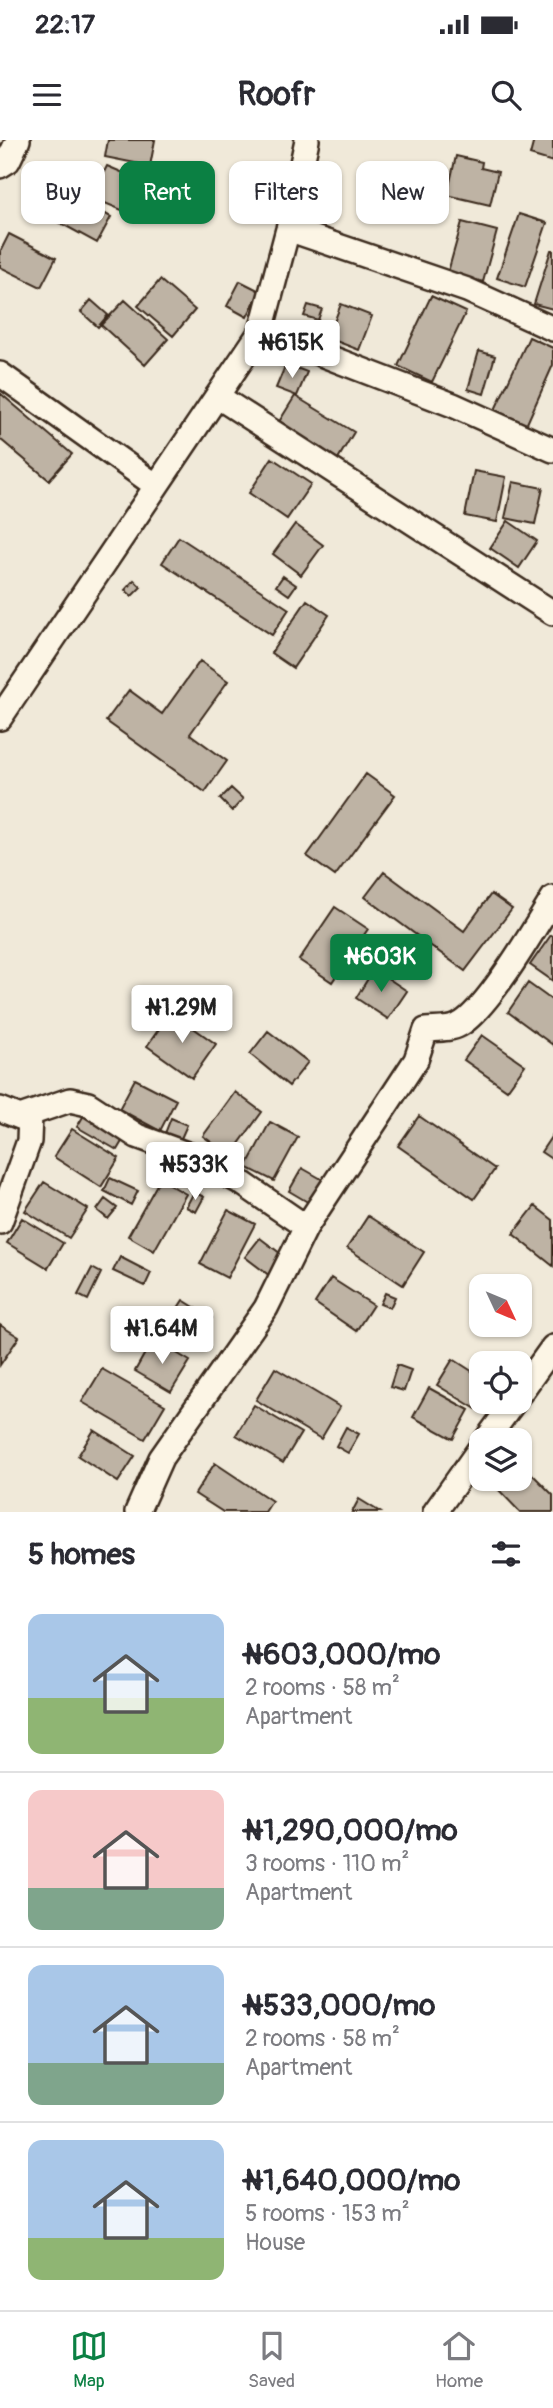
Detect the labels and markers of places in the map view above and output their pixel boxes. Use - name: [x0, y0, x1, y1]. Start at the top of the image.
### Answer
- pin: ₦615K: [243, 320, 341, 380]
- pin: ₦603K: [332, 934, 430, 994]
- pin: ₦1.29M: [125, 986, 239, 1045]
- pin: ₦533K: [146, 1142, 244, 1202]
- pin: ₦1.64M: [105, 1306, 219, 1366]

